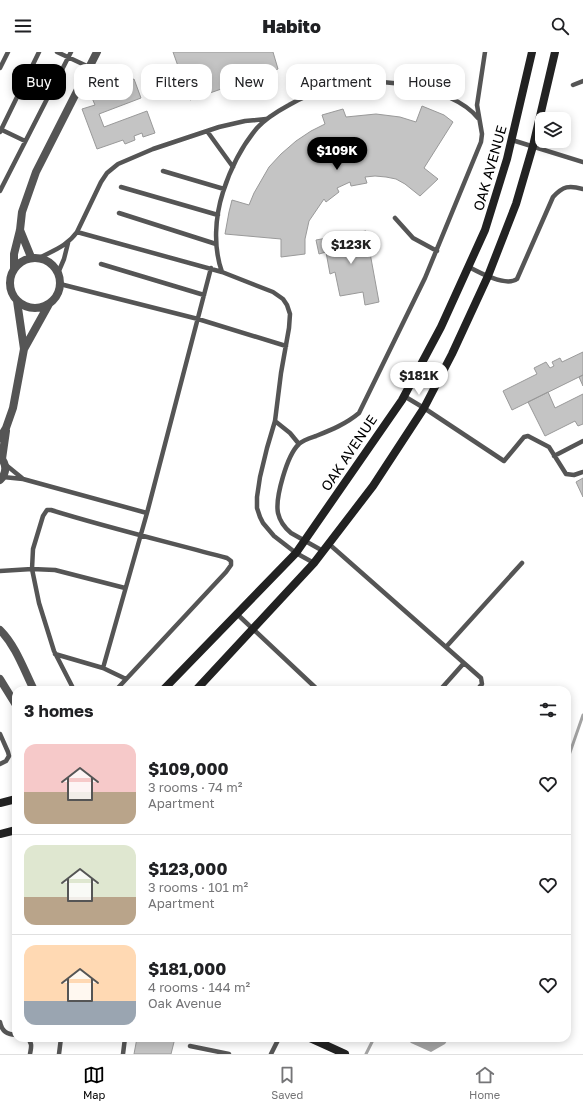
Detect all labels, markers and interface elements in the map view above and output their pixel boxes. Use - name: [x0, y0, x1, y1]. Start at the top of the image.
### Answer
- icon: menu: [12, 15, 34, 37]
- text: Habito: [262, 15, 321, 37]
- icon: search: [549, 15, 571, 37]
- chip: Buy: [12, 64, 66, 100]
- chip: Rent: [74, 64, 133, 100]
- chip: Filters: [141, 64, 212, 100]
- chip: New: [220, 64, 278, 100]
- chip: Apartment: [286, 64, 386, 100]
- chip: House: [394, 64, 465, 100]
- map controls: [535, 112, 571, 148]
- button: layers: [535, 112, 571, 148]
- street label: OAK AVENUE: [469, 123, 510, 213]
- pin: $109K: [309, 137, 365, 171]
- text: $109K: [316, 142, 358, 158]
- pin: $123K: [323, 231, 379, 265]
- text: $123K: [331, 236, 371, 252]
- pin: $181K: [391, 362, 447, 396]
- text: $181K: [399, 367, 439, 383]
- street label: OAK AVENUE: [317, 411, 380, 494]
- icon: filters: [537, 699, 559, 721]
- text: 3 homes: [24, 700, 94, 721]
- text: $109,000: [148, 758, 229, 779]
- icon: home: [56, 760, 104, 808]
- icon: heart: [537, 773, 559, 795]
- text: 3 rooms · 74 m²: [148, 779, 242, 795]
- text: Apartment: [148, 795, 215, 811]
- text: $123,000: [148, 858, 227, 879]
- icon: home: [56, 861, 104, 909]
- icon: heart: [537, 874, 559, 896]
- text: 3 rooms · 101 m²: [148, 879, 248, 895]
- text: Apartment: [148, 895, 215, 911]
- text: $181,000: [148, 958, 226, 979]
- icon: home: [56, 961, 104, 1009]
- icon: heart: [537, 974, 559, 996]
- text: 4 rooms · 144 m²: [148, 979, 250, 995]
- text: Oak Avenue: [148, 995, 221, 1011]
- tab: Map: [83, 1064, 105, 1101]
- tab: Saved: [271, 1064, 303, 1101]
- tab: Home: [469, 1064, 500, 1101]

